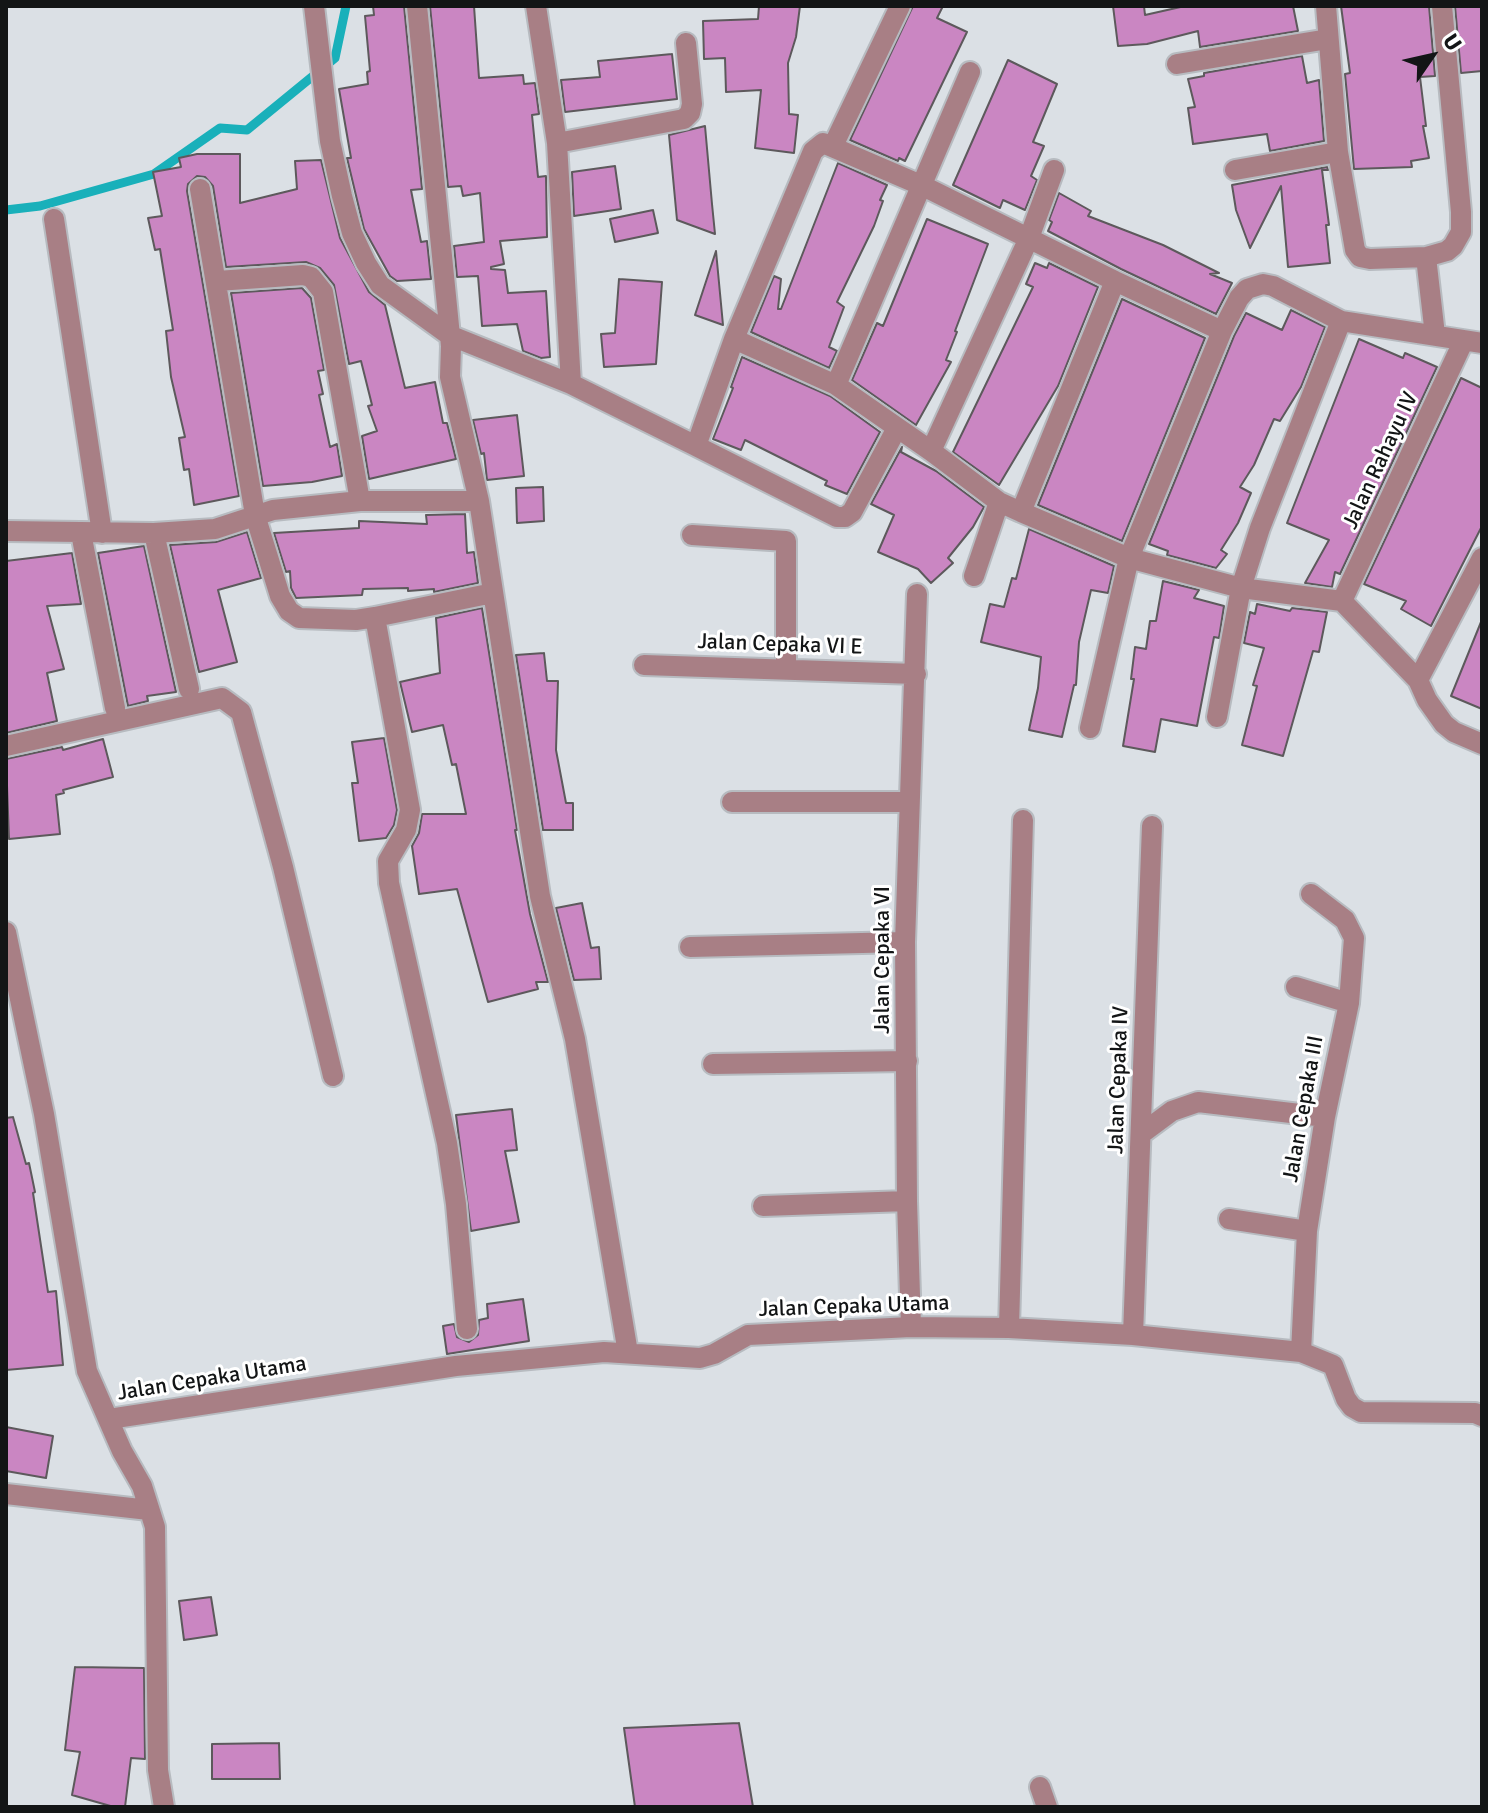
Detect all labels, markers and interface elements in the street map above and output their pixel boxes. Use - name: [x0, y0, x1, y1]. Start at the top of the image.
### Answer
- north arrow: [1392, 16, 1472, 96]
- text: U: [1437, 29, 1468, 56]
- street label: Jalan Rahayu IV: [1338, 388, 1424, 534]
- street label: Jalan Cepaka VI E: [697, 629, 863, 661]
- street label: Jalan Cepaka VI: [870, 886, 896, 1034]
- street label: Jalan Cepaka IV: [1103, 1006, 1135, 1154]
- street label: Jalan Cepaka III: [1278, 1034, 1330, 1184]
- street label: Jalan Cepaka Utama: [758, 1290, 950, 1324]
- street label: Jalan Cepaka Utama: [116, 1351, 308, 1407]

